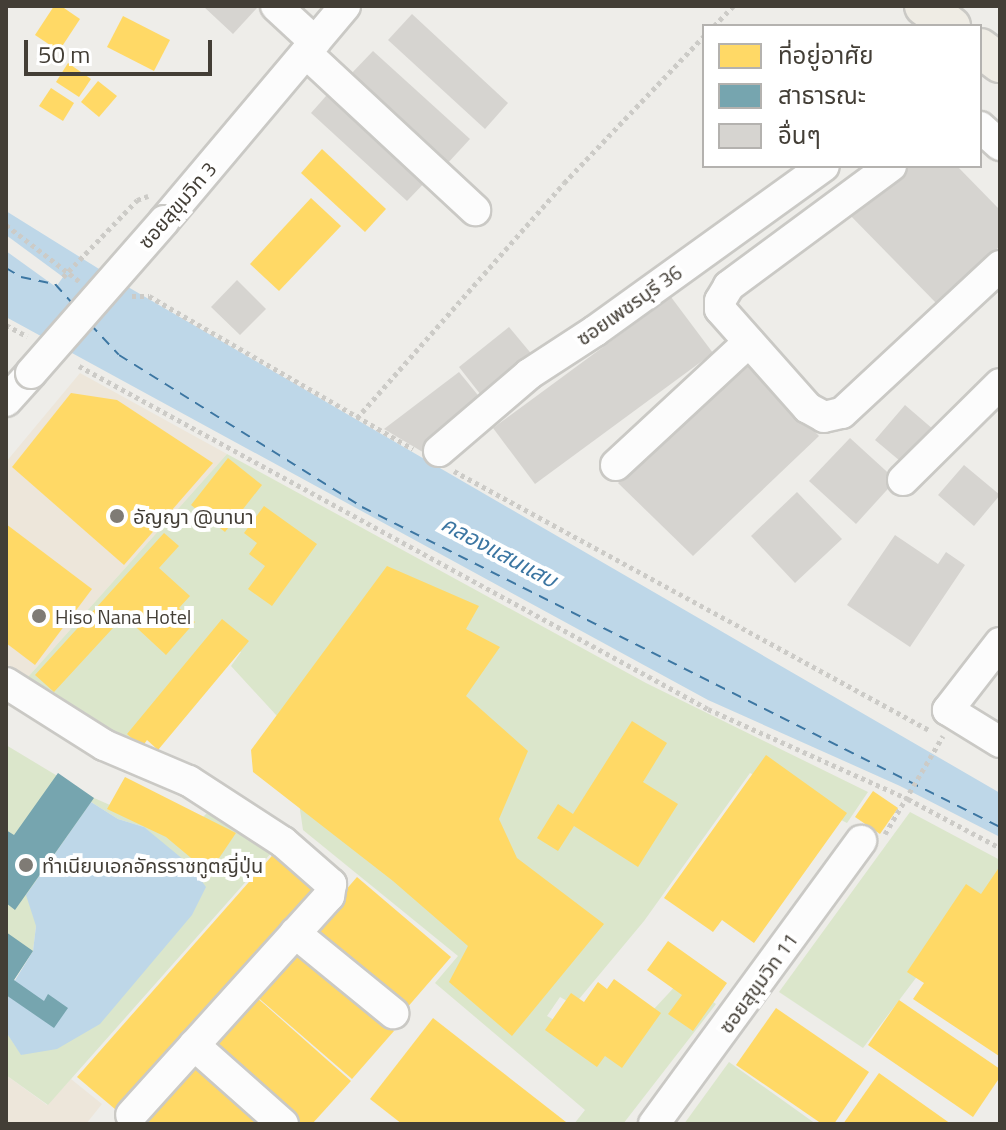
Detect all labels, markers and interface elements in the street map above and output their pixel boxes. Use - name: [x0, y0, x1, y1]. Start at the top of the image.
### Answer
- scale bar: [28, 24, 216, 74]
- legend: [702, 24, 982, 168]
- text: 50 m: [38, 36, 90, 72]
- text: ที่อยู่อาศัย: [778, 37, 874, 73]
- text: สาธารณะ: [778, 77, 866, 113]
- text: อื่นๆ: [778, 117, 821, 153]
- street label: ซอยสุขุมวิท 3: [133, 157, 221, 253]
- street label: ซอยเพชรบุรี 36: [572, 260, 686, 350]
- place label: อัญญา @นานา: [133, 504, 254, 528]
- marker: อัญญา @นานา: [108, 507, 126, 525]
- water label: คลองแสนแสบ: [437, 511, 561, 593]
- place label: Hiso Nana Hotel: [55, 604, 191, 628]
- marker: Hiso Nana Hotel: [30, 607, 48, 625]
- place label: ทำเนียบเอกอัครราชทูตญี่ปุ่น: [42, 853, 263, 877]
- marker: ทำเนียบเอกอัครราชทูตญี่ปุ่น: [17, 856, 35, 874]
- street label: ซอยสุขุมวิท 11: [714, 928, 802, 1038]

